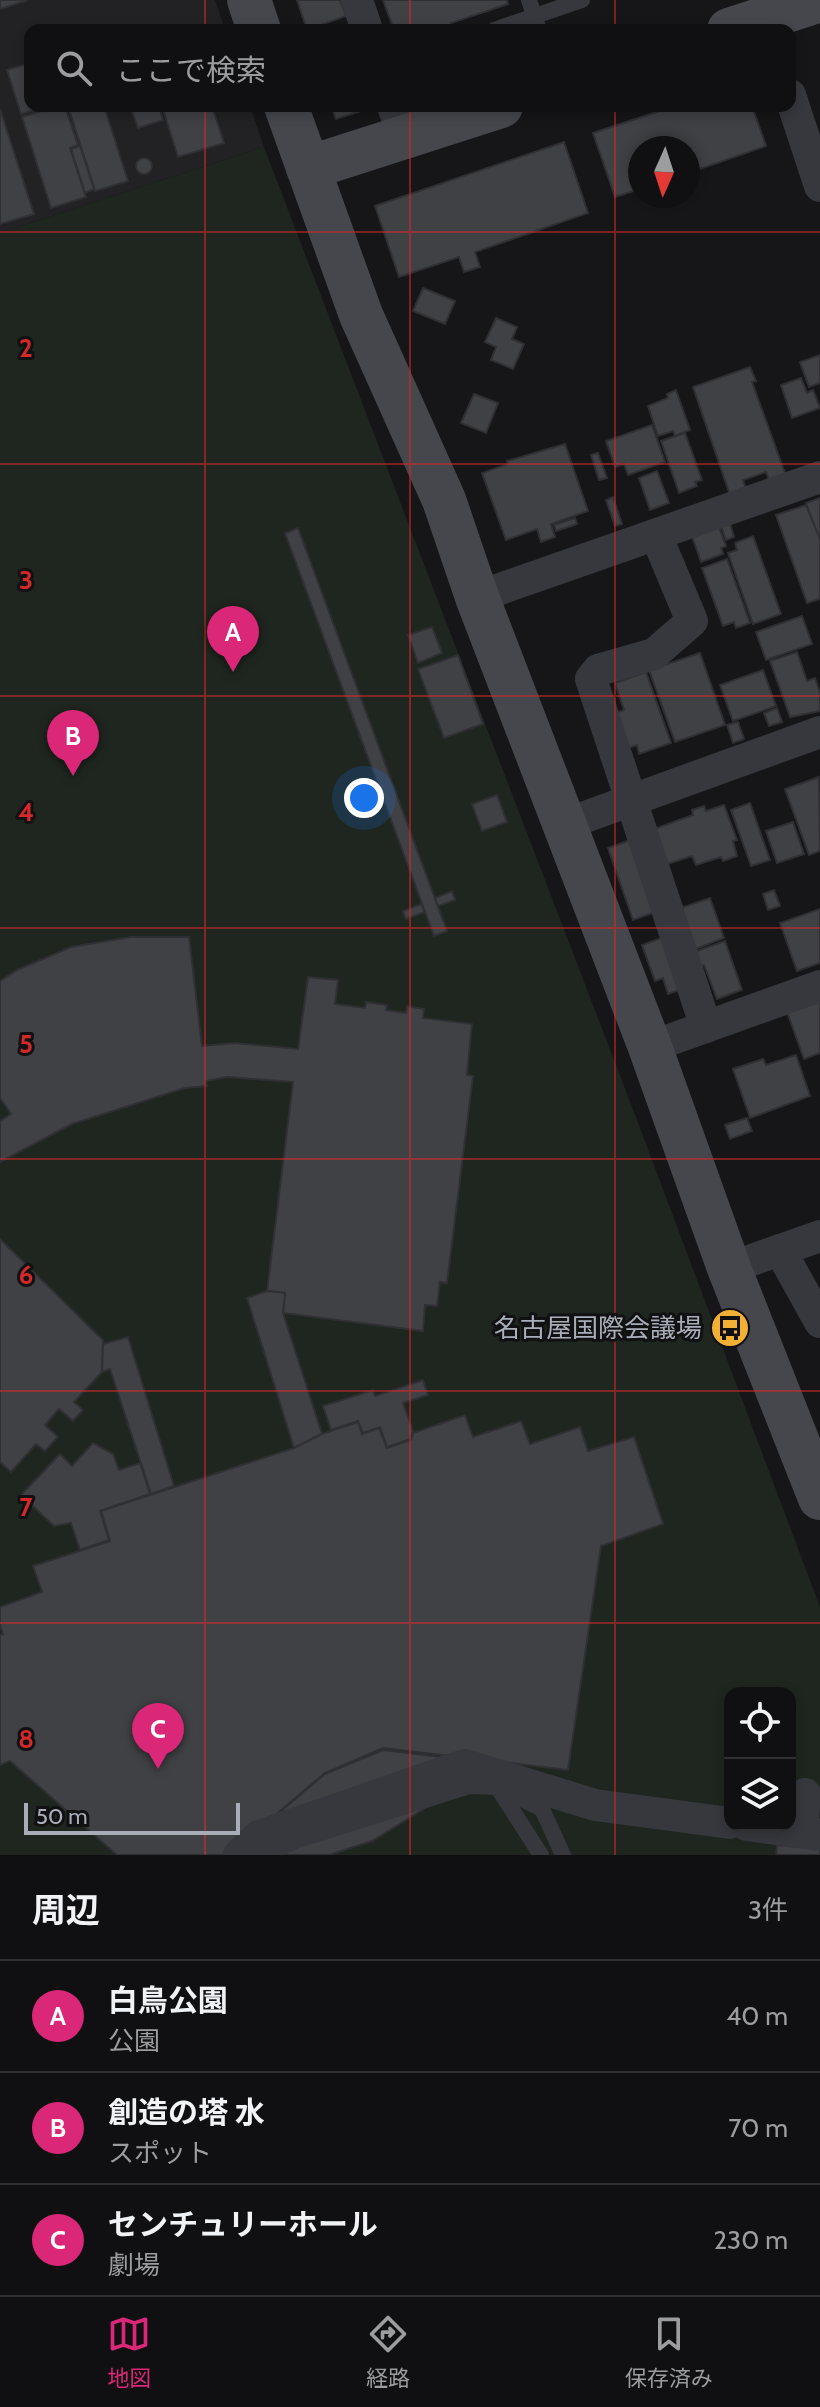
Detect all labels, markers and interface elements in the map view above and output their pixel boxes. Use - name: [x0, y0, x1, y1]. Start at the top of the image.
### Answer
- search box: [24, 24, 796, 112]
- icon: search: [52, 46, 96, 90]
- text: ここで検索: [116, 52, 266, 89]
- north arrow: [628, 136, 700, 208]
- text: 2: [19, 332, 33, 364]
- text: 3: [19, 564, 33, 596]
- pin: A: [207, 606, 259, 672]
- pin: B: [47, 710, 99, 776]
- your location: [344, 778, 384, 818]
- text: 4: [18, 796, 34, 828]
- text: 5: [19, 1028, 33, 1060]
- text: 6: [19, 1259, 33, 1291]
- bus stop icon: 名古屋国際会議場: [709, 1307, 751, 1349]
- place label: 名古屋国際会議場: [494, 1312, 702, 1344]
- text: 7: [19, 1491, 33, 1523]
- map controls: [724, 1687, 796, 1831]
- button: locate: [724, 1687, 796, 1759]
- pin: C: [132, 1703, 184, 1769]
- text: 8: [18, 1723, 34, 1755]
- button: layers: [724, 1759, 796, 1831]
- scale bar: [24, 1799, 240, 1835]
- text: 50 m: [36, 1803, 88, 1830]
- text: 周辺: [32, 1889, 100, 1931]
- text: 3件: [748, 1894, 788, 1926]
- text: 白鳥公園: [108, 1982, 228, 2019]
- text: A: [50, 2000, 66, 2032]
- text: 40 m: [726, 2000, 788, 2032]
- text: 公園: [108, 2025, 160, 2057]
- text: 創造の塔 水: [108, 2094, 265, 2131]
- text: B: [50, 2112, 66, 2144]
- text: 70 m: [728, 2112, 788, 2144]
- text: スポット: [108, 2137, 212, 2169]
- text: センチュリーホール: [108, 2206, 378, 2243]
- text: C: [50, 2224, 66, 2256]
- text: 230 m: [714, 2224, 788, 2256]
- text: 劇場: [108, 2249, 160, 2281]
- tab: 地図: [107, 2312, 151, 2392]
- tab: 経路: [366, 2312, 410, 2392]
- tab: 保存済み: [625, 2312, 713, 2392]

